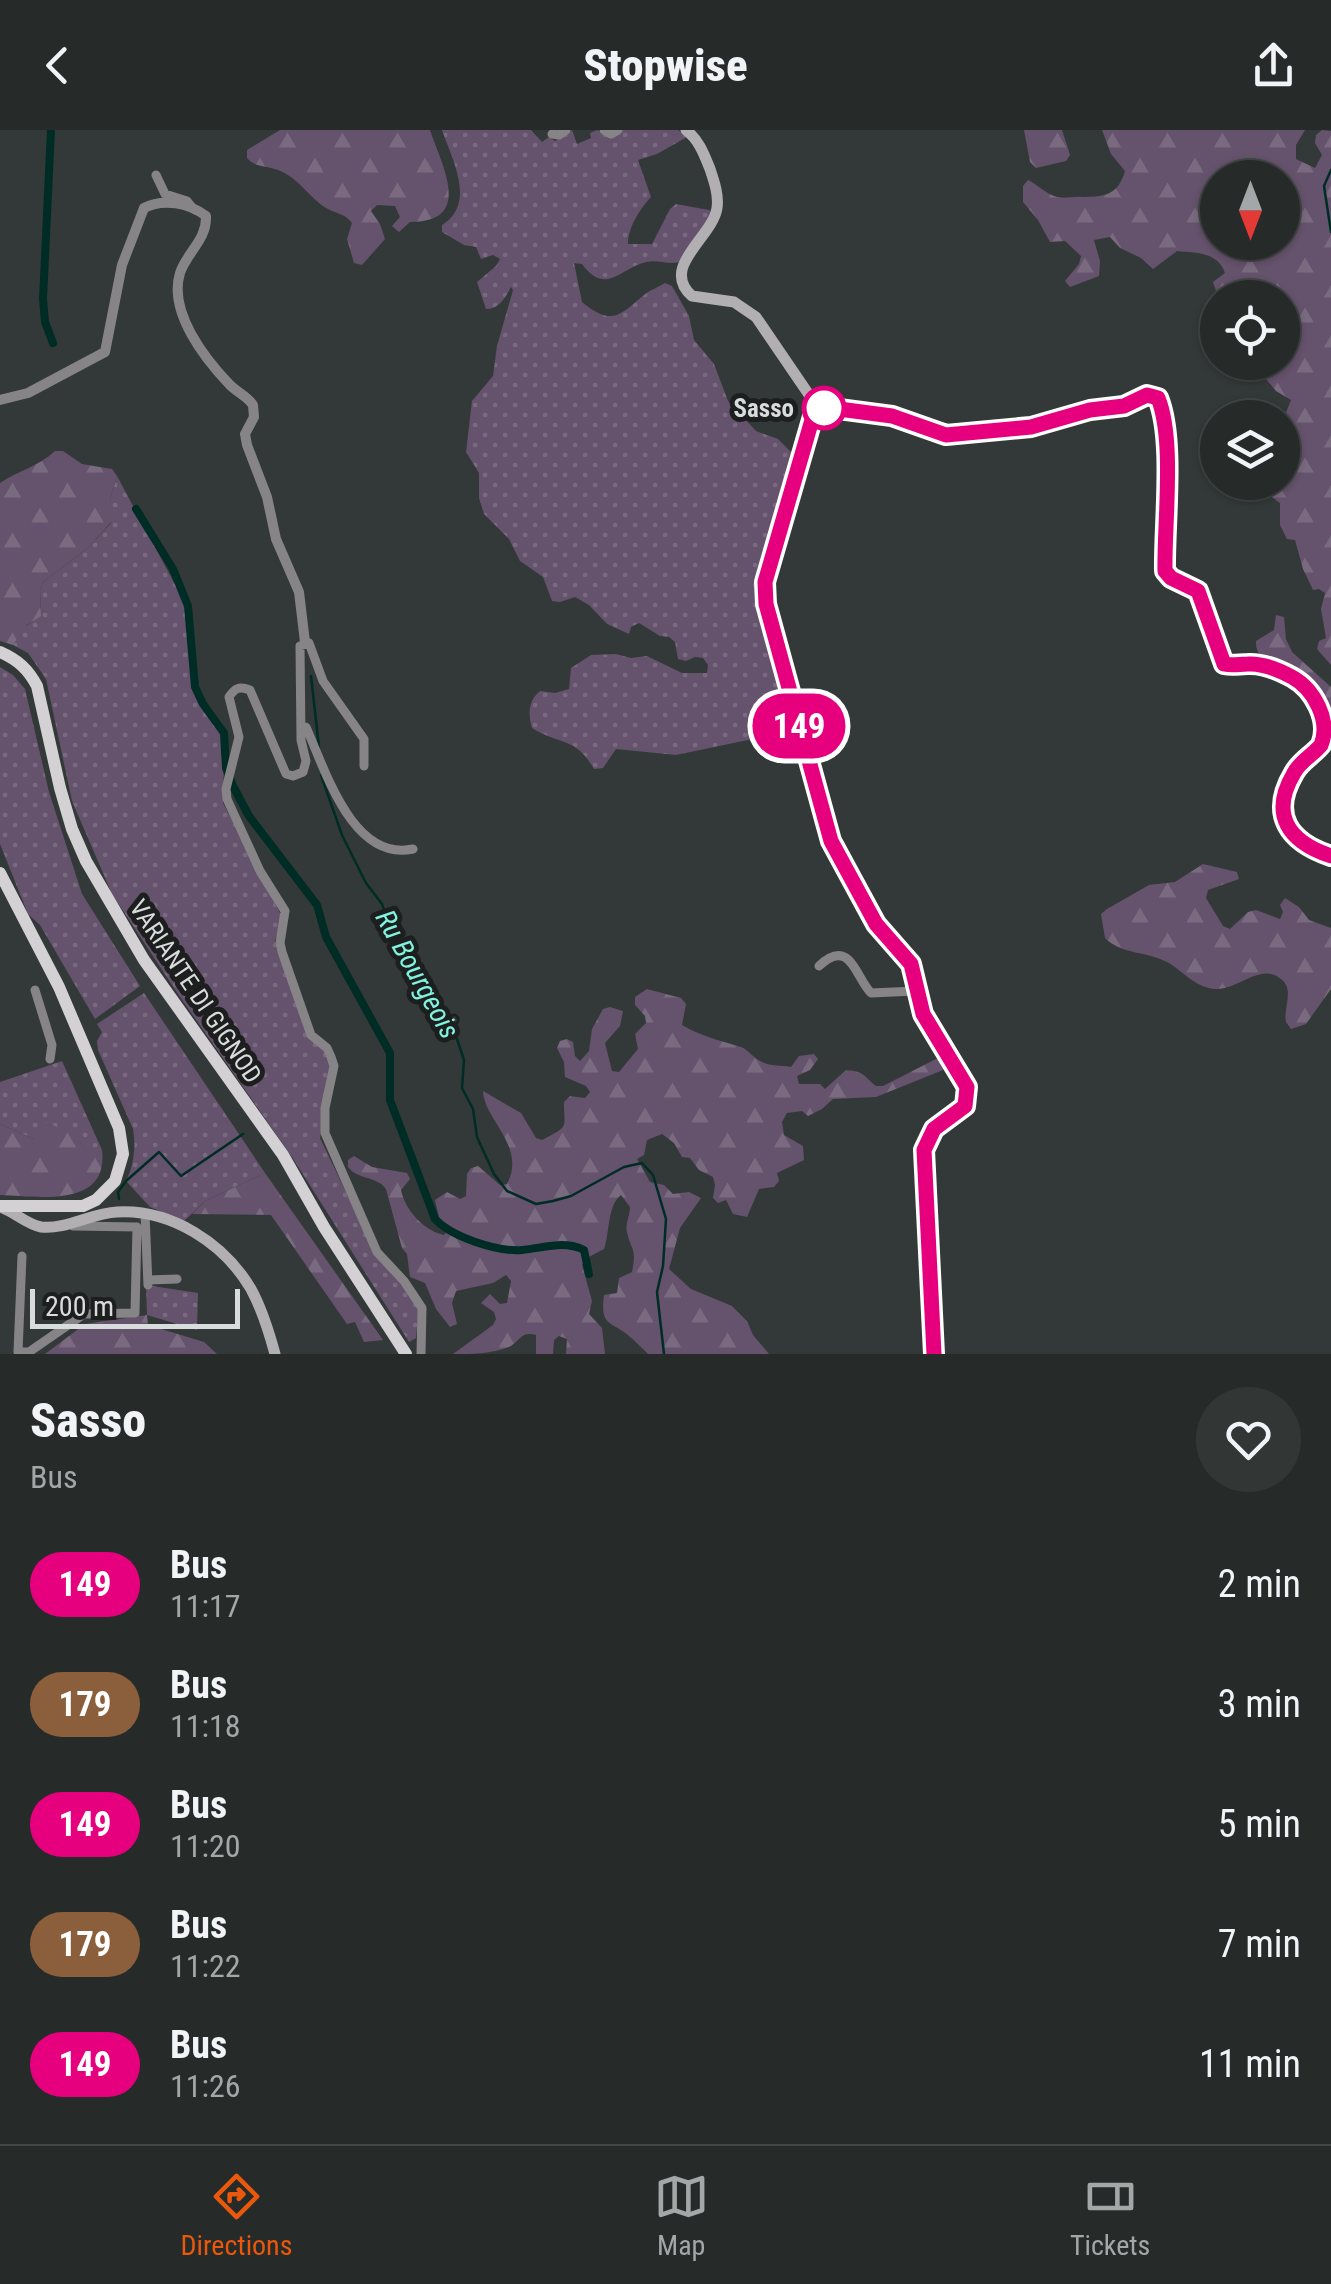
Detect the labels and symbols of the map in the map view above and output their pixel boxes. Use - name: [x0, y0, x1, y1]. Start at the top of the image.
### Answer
- north arrow: [1200, 160, 1300, 260]
- marker: Sasso: [803, 387, 845, 429]
- place label: Sasso: [734, 394, 794, 423]
- line badge: 149: [742, 694, 856, 758]
- street label: VARIANTE DI GIGNOD: [123, 894, 268, 1088]
- water label: Ru Bourgeois: [369, 904, 466, 1044]
- scale bar: [30, 1284, 240, 1328]

